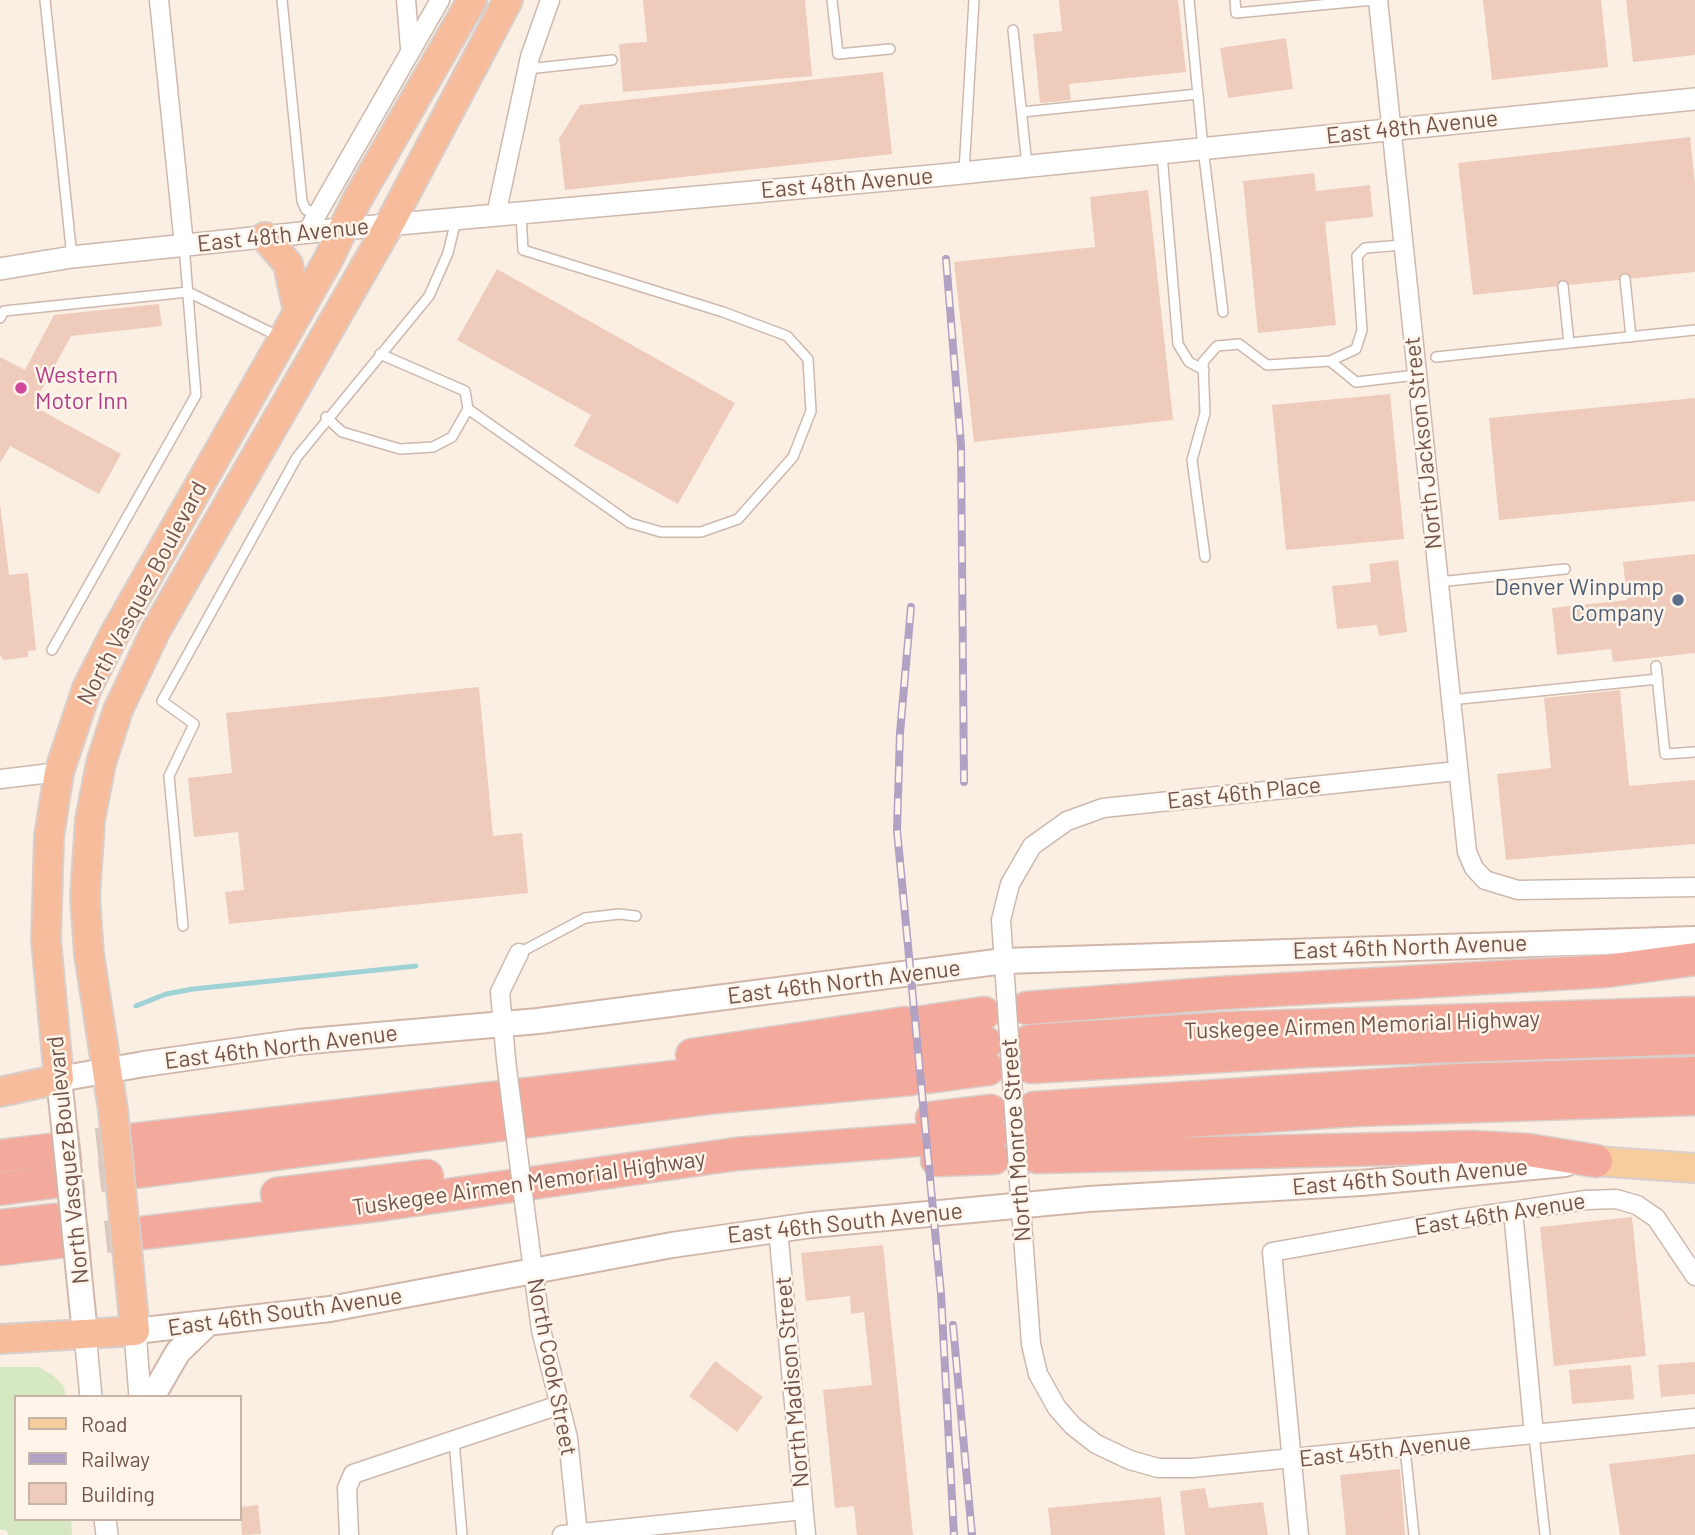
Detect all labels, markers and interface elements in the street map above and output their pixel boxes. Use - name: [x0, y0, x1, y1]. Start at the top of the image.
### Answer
- street label: East 48th Avenue: [1325, 104, 1499, 150]
- street label: East 48th Avenue: [760, 162, 934, 204]
- street label: East 48th Avenue: [196, 212, 370, 258]
- street label: North Jackson Street: [1398, 335, 1448, 551]
- place label: Western Motor Inn: [35, 361, 128, 415]
- marker: Western Motor Inn: [13, 380, 29, 396]
- street label: North Vasquez Boulevard: [71, 476, 213, 710]
- place label: Denver Winpump Company: [1494, 573, 1664, 627]
- marker: Denver Winpump Company: [1670, 592, 1686, 608]
- street label: East 46th Place: [1166, 771, 1322, 815]
- street label: East 46th North Avenue: [1292, 929, 1528, 965]
- street label: East 46th North Avenue: [726, 954, 962, 1010]
- street label: Tuskegee Airmen Memorial Highway: [1183, 1005, 1541, 1045]
- street label: East 46th North Avenue: [163, 1019, 399, 1075]
- street label: North Vasquez Boulevard: [41, 1035, 95, 1285]
- street label: North Monroe Street: [995, 1037, 1037, 1243]
- street label: Tuskegee Airmen Memorial Highway: [351, 1145, 707, 1221]
- street label: East 46th South Avenue: [1291, 1153, 1529, 1201]
- street label: East 46th Avenue: [1413, 1187, 1587, 1241]
- street label: East 46th South Avenue: [726, 1197, 964, 1249]
- street label: North Madison Street: [769, 1275, 815, 1489]
- street label: North Cook Street: [521, 1276, 583, 1458]
- street label: East 46th South Avenue: [166, 1282, 404, 1342]
- legend: [14, 1395, 242, 1521]
- text: Road: [81, 1411, 127, 1436]
- street label: East 45th Avenue: [1298, 1427, 1472, 1473]
- text: Railway: [81, 1446, 150, 1471]
- text: Building: [81, 1481, 155, 1506]

